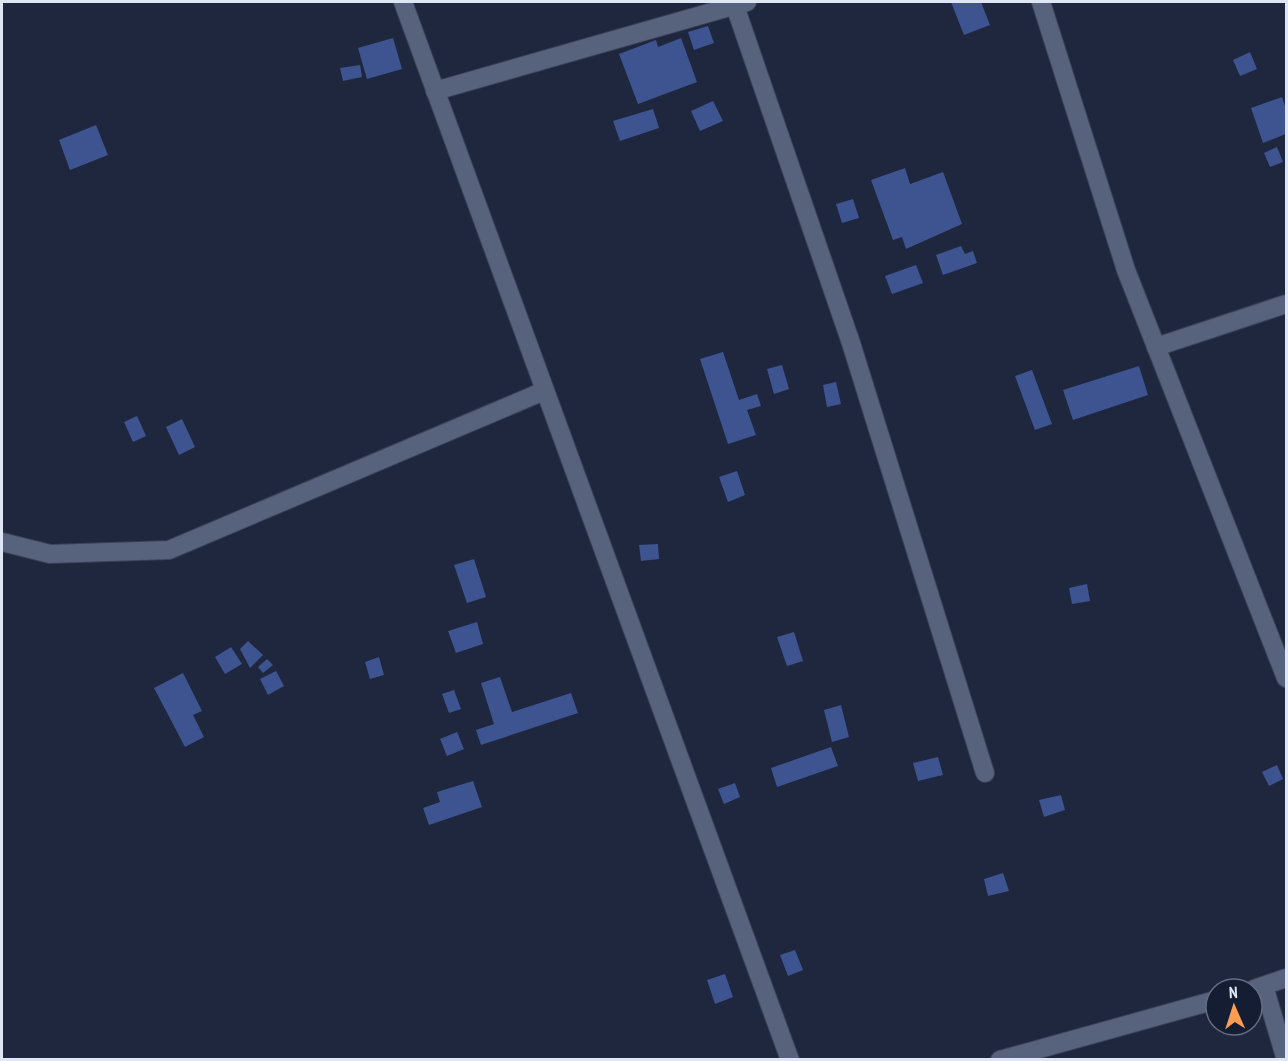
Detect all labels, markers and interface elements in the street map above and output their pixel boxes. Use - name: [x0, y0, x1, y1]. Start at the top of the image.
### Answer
- north arrow: [1204, 977, 1264, 1037]
- text: N: [1228, 982, 1238, 1002]

